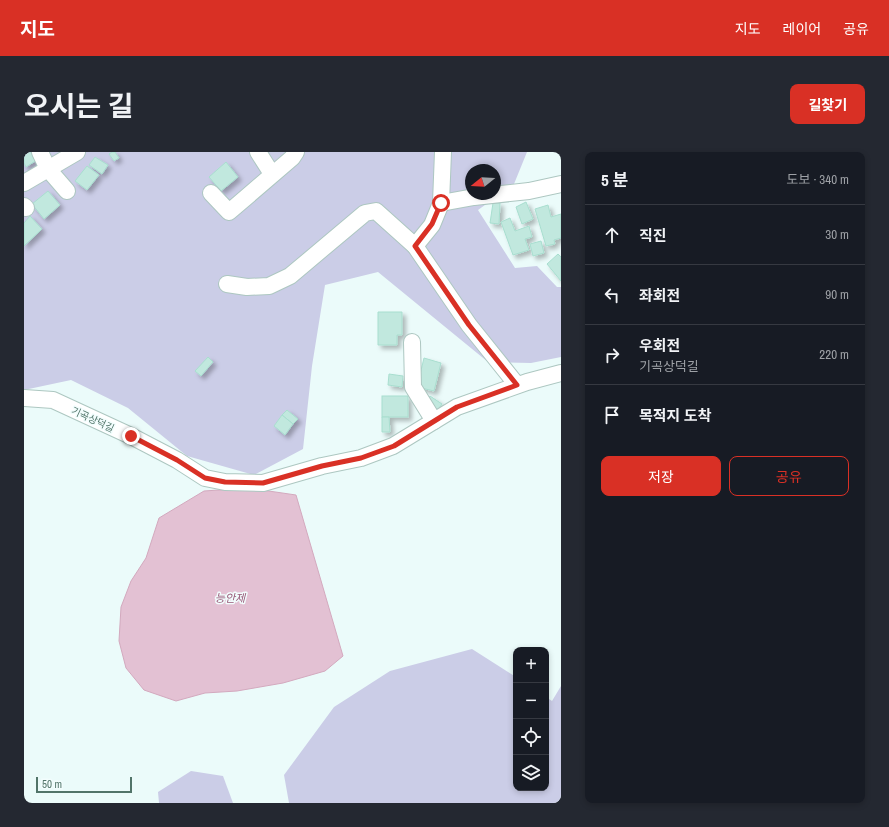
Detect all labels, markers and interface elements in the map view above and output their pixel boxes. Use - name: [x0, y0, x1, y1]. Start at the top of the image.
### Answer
- text: 지도: [20, 16, 55, 42]
- text: 지도: [735, 20, 761, 38]
- text: 레이어: [783, 20, 821, 38]
- text: 공유: [843, 20, 869, 38]
- button: 길찾기: [790, 84, 865, 124]
- text: 오시는 길: [24, 87, 133, 125]
- north arrow: [465, 164, 501, 200]
- text: 5 분: [601, 168, 628, 191]
- text: 도보 · 340 m: [787, 171, 849, 188]
- route start: [432, 194, 450, 212]
- icon: ahead: [601, 224, 623, 246]
- text: 직진: [639, 225, 667, 246]
- text: 30 m: [825, 226, 849, 243]
- icon: left: [601, 284, 623, 306]
- text: 좌회전: [639, 285, 680, 306]
- text: 90 m: [825, 286, 849, 303]
- text: 우회전: [639, 335, 680, 356]
- icon: right: [601, 344, 623, 366]
- text: 220 m: [819, 346, 849, 363]
- text: 기곡상덕길: [639, 358, 699, 375]
- street label: 기곡상덕길: [69, 404, 116, 435]
- icon: arrive: [601, 404, 623, 426]
- text: 목적지 도착: [639, 405, 711, 426]
- route end: [122, 427, 140, 445]
- button: 저장: [601, 456, 721, 496]
- button: 공유: [729, 456, 849, 496]
- water label: 능안제: [215, 591, 247, 605]
- map controls: [513, 647, 549, 791]
- button: +: [513, 647, 549, 683]
- button: −: [513, 683, 549, 719]
- button: locate: [513, 719, 549, 755]
- button: layers: [513, 755, 549, 791]
- scale bar: [36, 775, 132, 794]
- text: 50 m: [42, 777, 62, 791]

